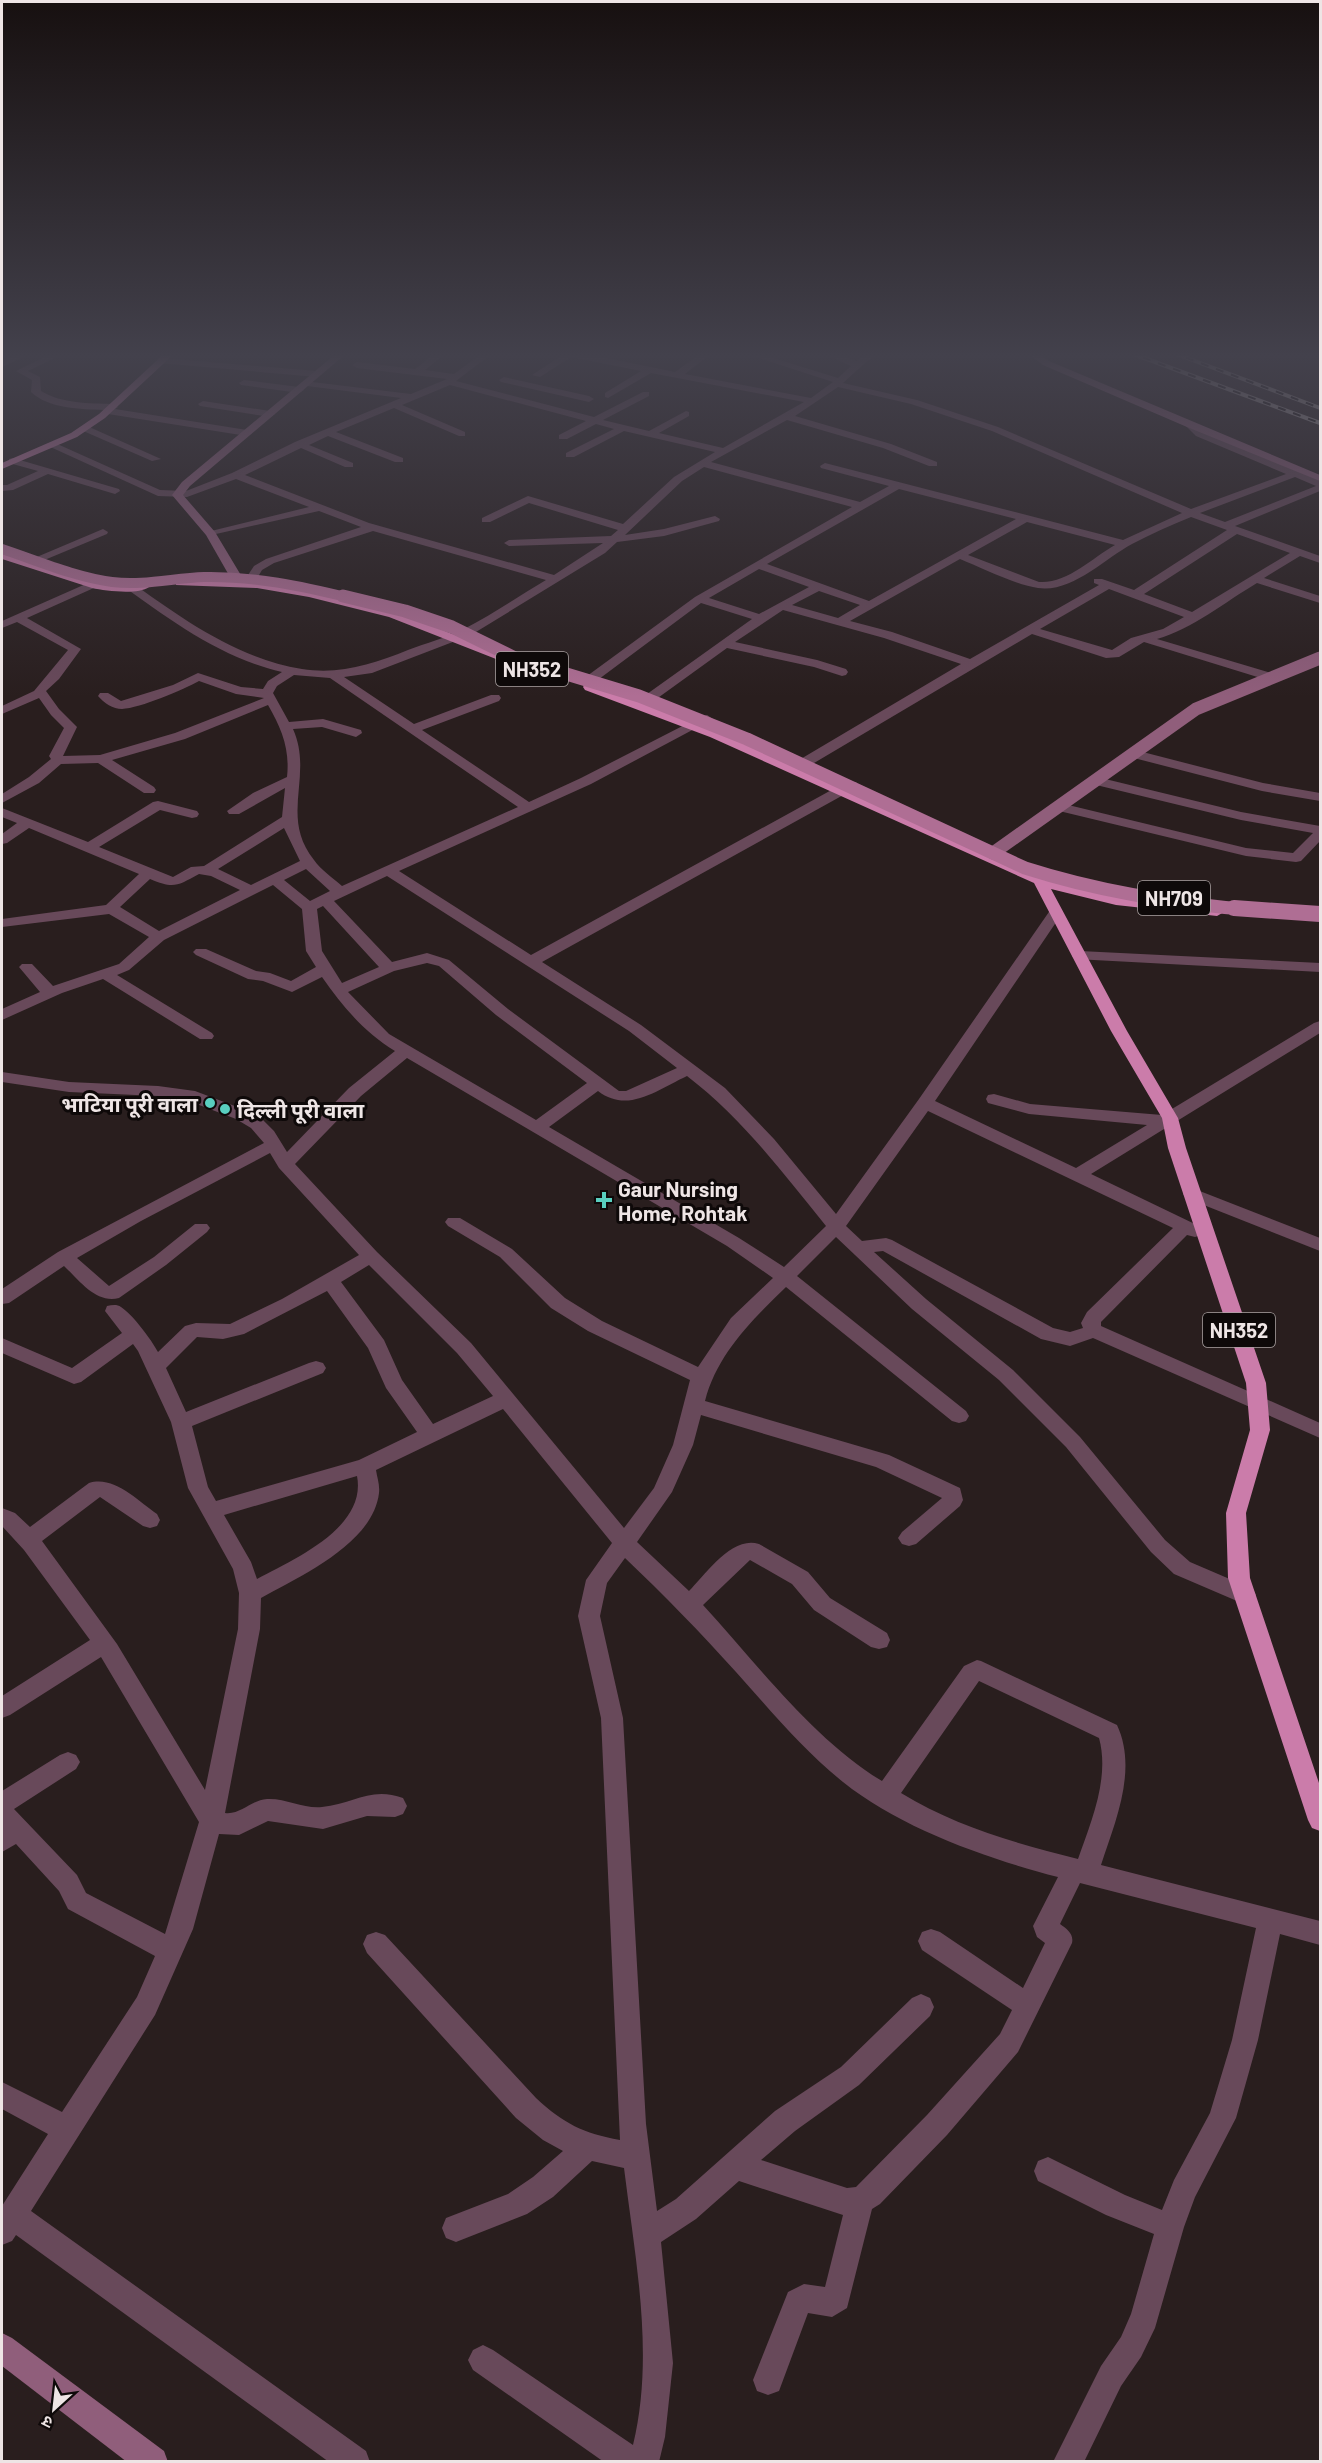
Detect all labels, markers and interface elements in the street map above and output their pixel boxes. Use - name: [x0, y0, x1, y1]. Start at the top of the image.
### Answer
- road number: NH352: [496, 652, 568, 686]
- road number: NH709: [1138, 881, 1210, 915]
- place label: भाटिया पूरी वाला: [61, 1091, 199, 1118]
- marker: भाटिया पूरी वाला: [203, 1096, 217, 1110]
- place label: दिल्ली पूरी वाला: [237, 1097, 365, 1124]
- marker: दिल्ली पूरी वाला: [218, 1102, 232, 1116]
- place label: Gaur Nursing Home, Rohtak: [618, 1176, 747, 1225]
- marker: Gaur Nursing Home, Rohtak: [595, 1191, 613, 1209]
- road number: NH352: [1203, 1313, 1275, 1347]
- north arrow: [24, 2379, 84, 2439]
- text: उ: [38, 2412, 55, 2433]

